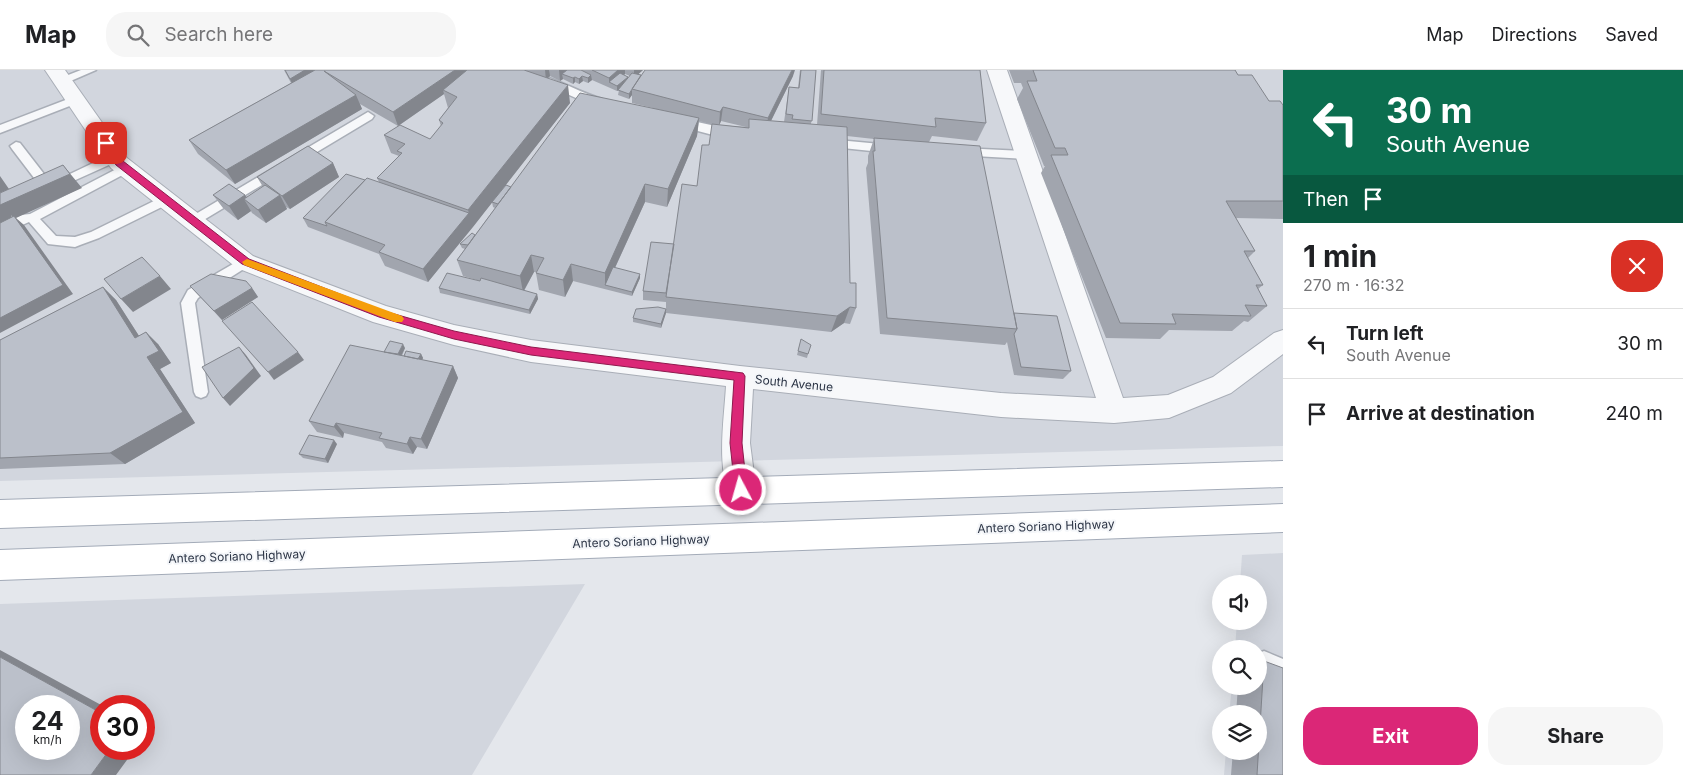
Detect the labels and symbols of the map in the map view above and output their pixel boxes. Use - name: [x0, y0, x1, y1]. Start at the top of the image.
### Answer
- pin: [85, 122, 127, 164]
- street label: South Avenue: [754, 371, 834, 395]
- position arrow: [714, 463, 766, 515]
- street label: Antero Soriano Highway: [977, 516, 1115, 536]
- street label: Antero Soriano Highway: [572, 531, 710, 551]
- street label: Antero Soriano Highway: [168, 546, 306, 566]
- speed limit sign: 30: [90, 695, 155, 760]

